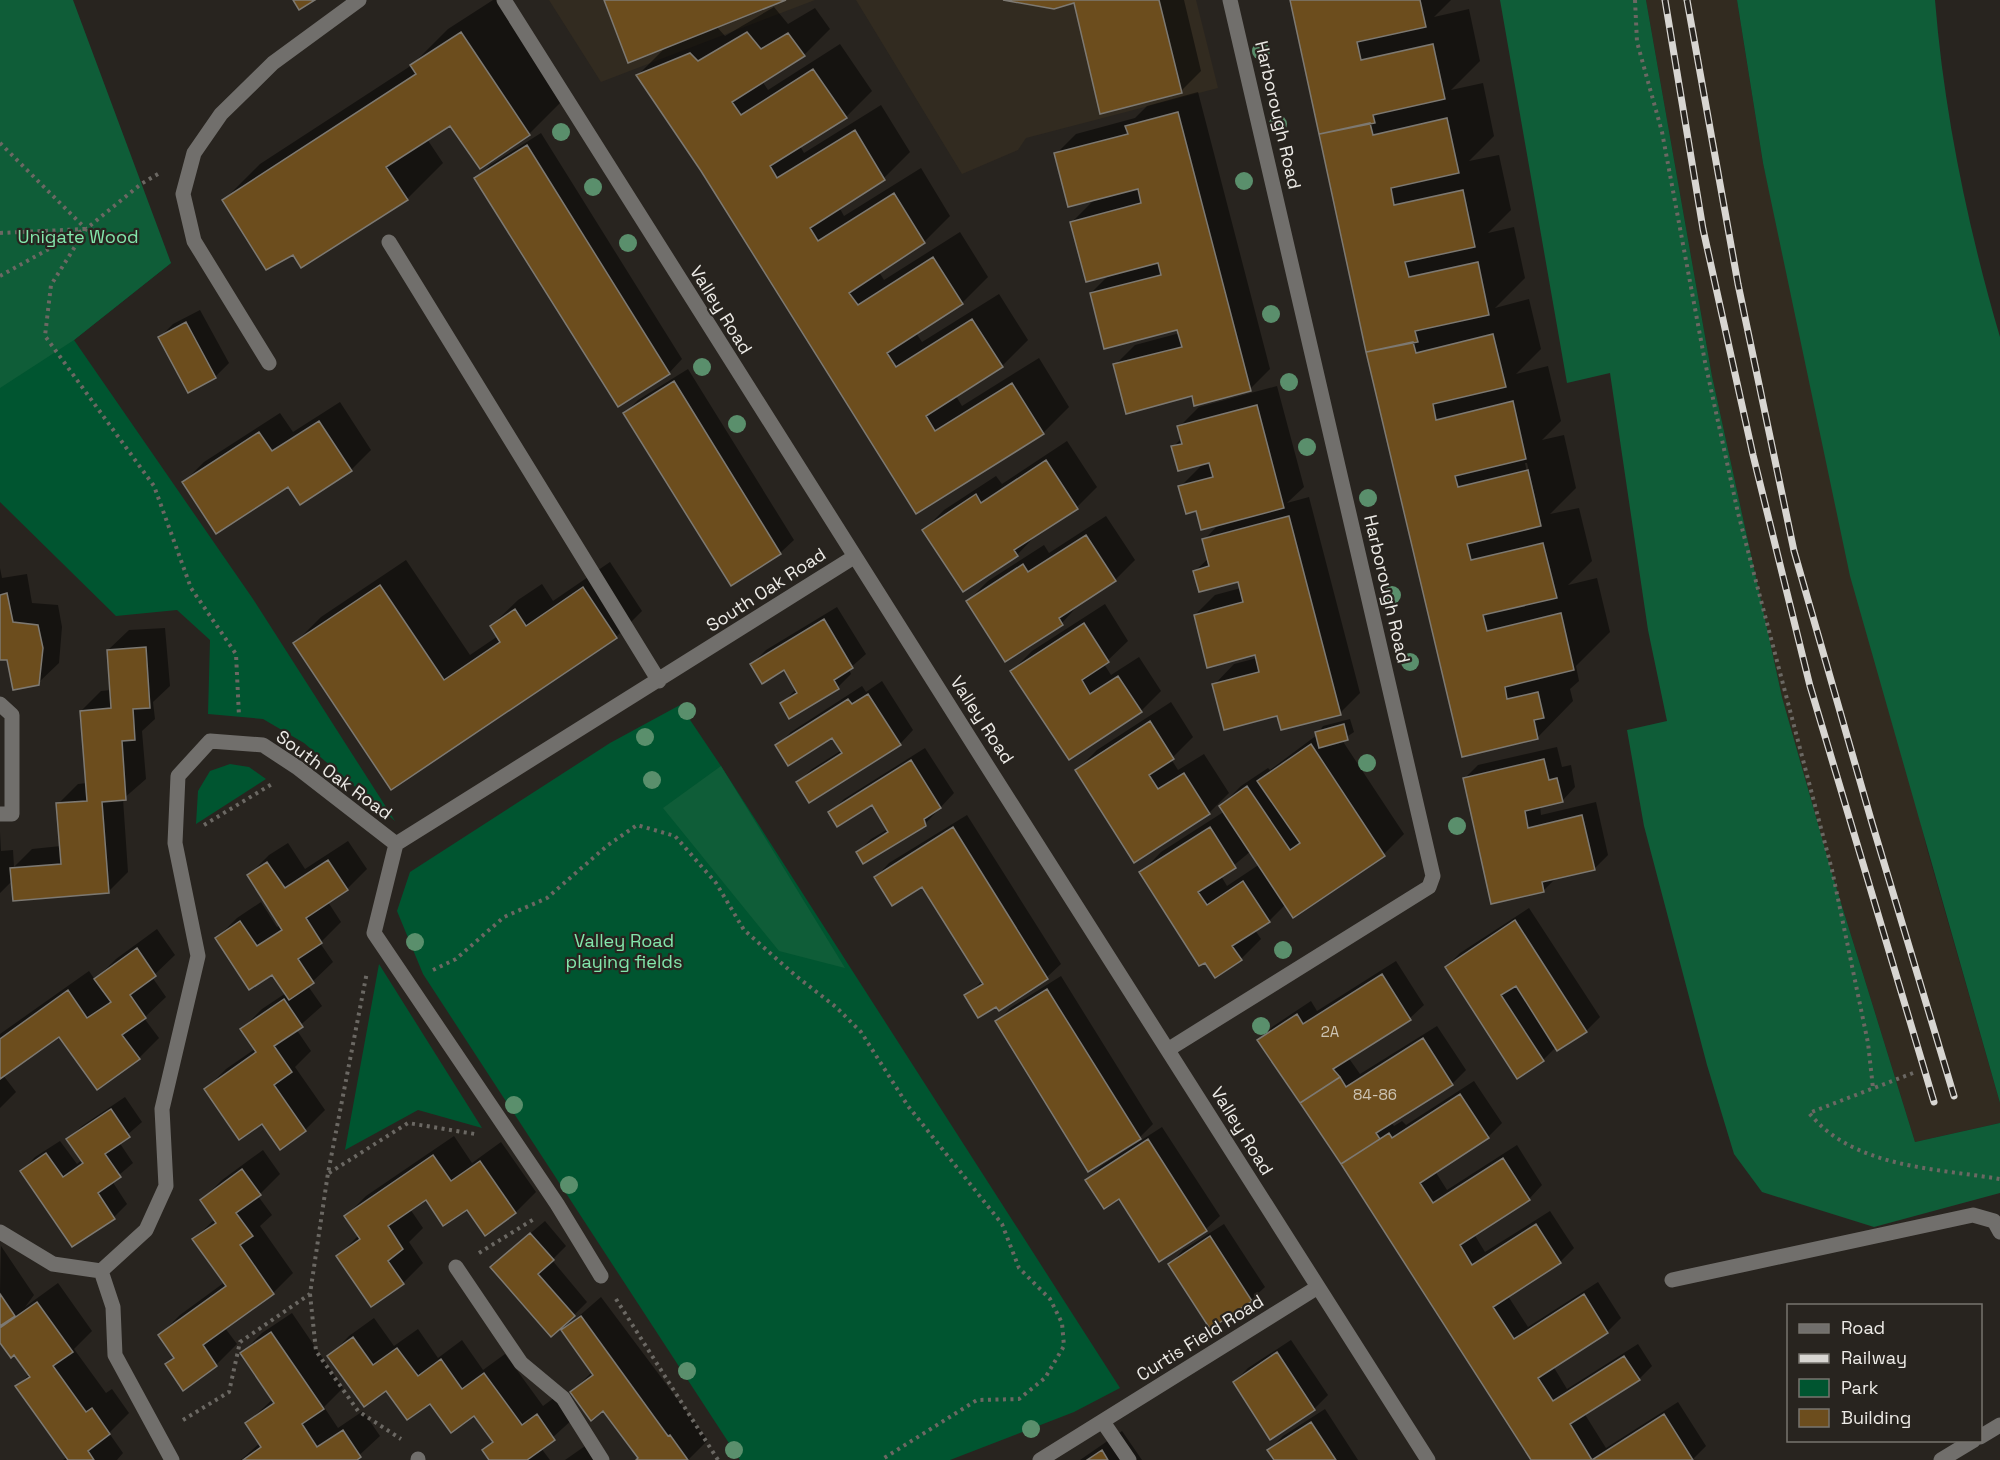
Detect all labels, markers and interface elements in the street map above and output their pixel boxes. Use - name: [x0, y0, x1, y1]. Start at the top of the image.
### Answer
- street label: Harborough Road: [1250, 38, 1307, 191]
- park label: Unigate Wood: [17, 225, 139, 248]
- street label: Valley Road: [685, 261, 758, 358]
- street label: Harborough Road: [1359, 512, 1416, 665]
- street label: South Oak Road: [702, 542, 830, 637]
- street label: Valley Road: [946, 671, 1019, 768]
- street label: South Oak Road: [272, 725, 397, 824]
- park label: Valley Road playing fields: [566, 929, 682, 973]
- house number: 2A: [1321, 1022, 1340, 1041]
- street label: Valley Road: [1206, 1082, 1279, 1179]
- house number: 84-86: [1353, 1085, 1397, 1104]
- street label: Curtis Field Road: [1132, 1289, 1268, 1386]
- legend: [1787, 1304, 1982, 1442]
- text: Road: [1841, 1316, 1885, 1339]
- text: Railway: [1841, 1346, 1907, 1369]
- text: Park: [1841, 1376, 1879, 1399]
- text: Building: [1841, 1406, 1911, 1429]

